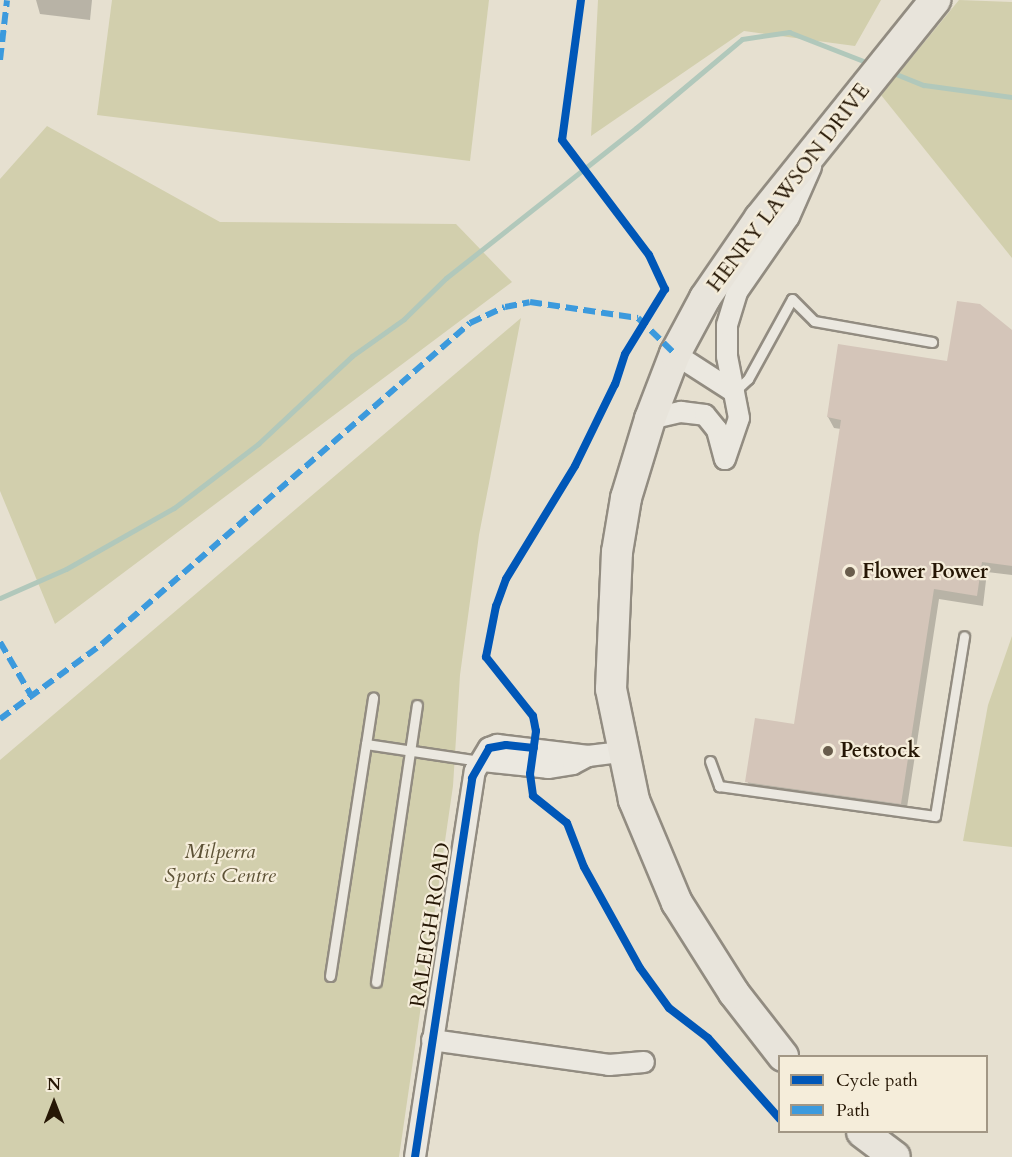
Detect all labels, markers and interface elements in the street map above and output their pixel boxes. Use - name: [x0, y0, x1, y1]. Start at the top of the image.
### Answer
- street label: HENRY LAWSON DRIVE: [702, 79, 876, 297]
- place label: Flower Power: [862, 559, 988, 585]
- marker: Flower Power: [843, 565, 857, 579]
- place label: Petstock: [840, 738, 920, 764]
- marker: Petstock: [821, 744, 835, 758]
- park label: Milperra Sports Centre: [164, 839, 276, 889]
- street label: RALEIGH ROAD: [406, 841, 456, 1009]
- legend: [778, 1055, 988, 1133]
- text: Cycle path: [836, 1068, 918, 1093]
- north arrow: [24, 1073, 84, 1133]
- text: N: [47, 1074, 61, 1096]
- text: Path: [836, 1098, 870, 1123]

